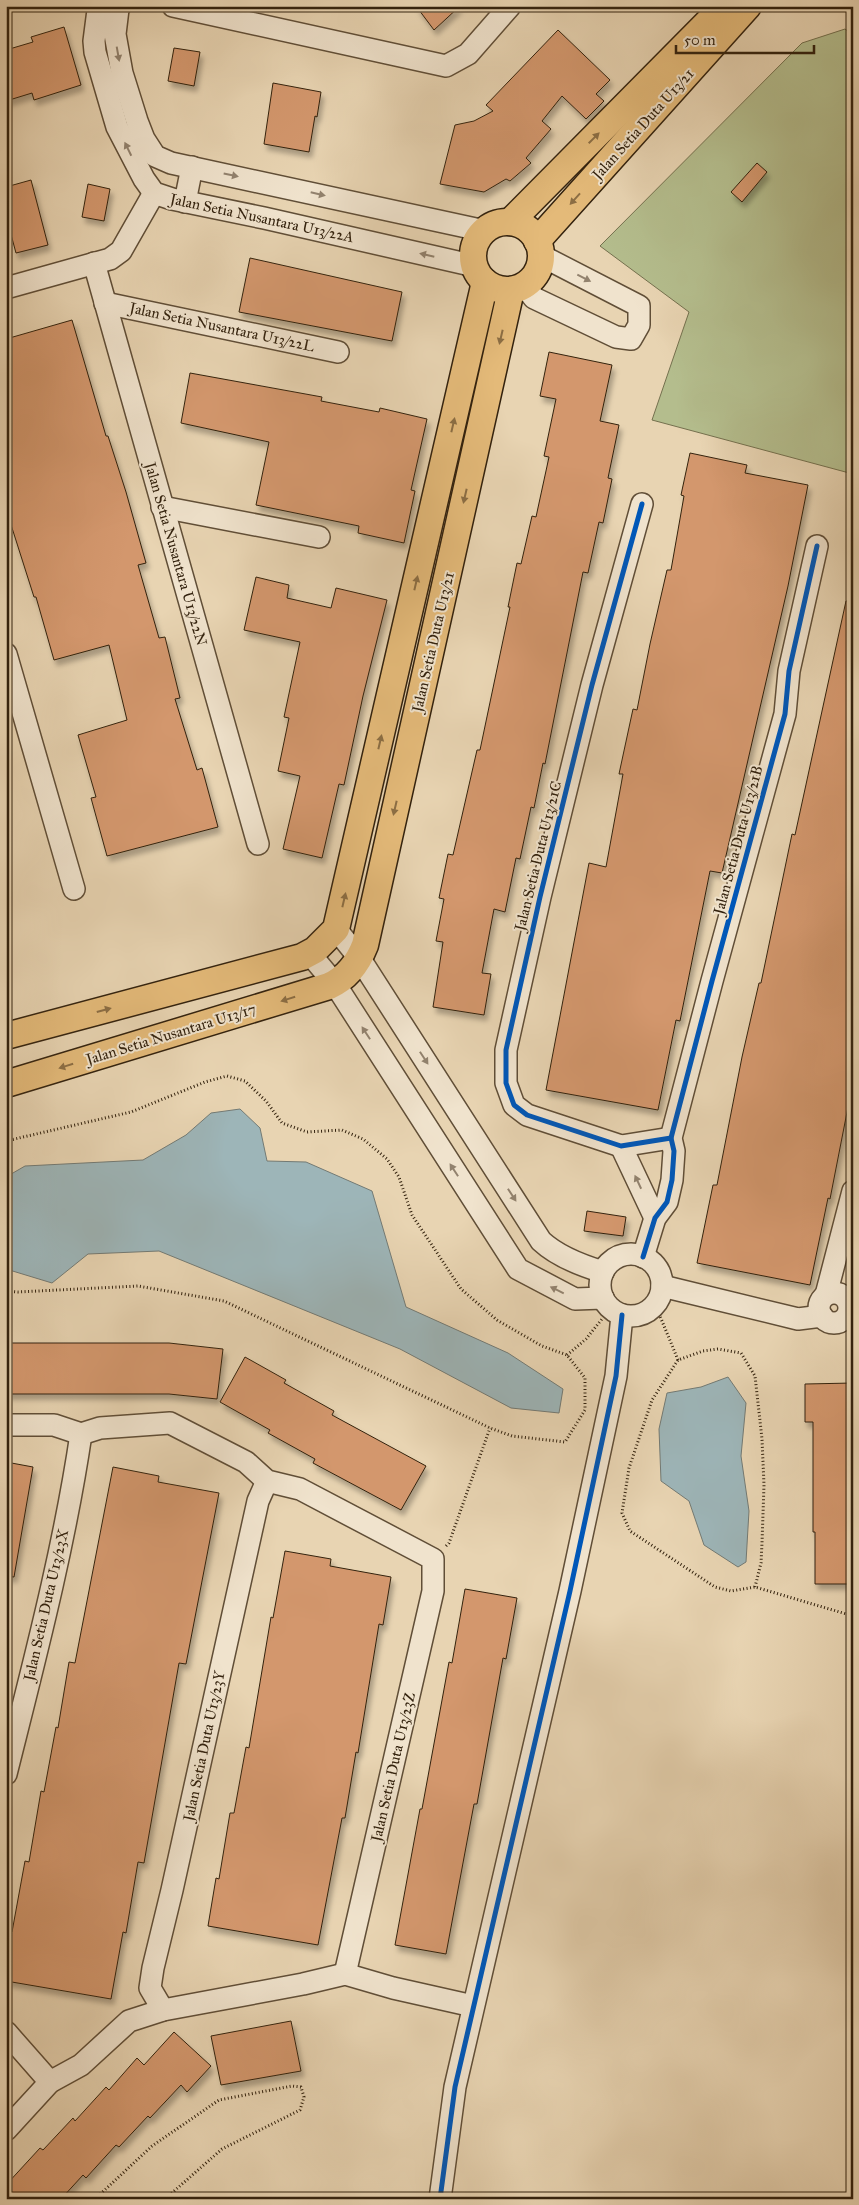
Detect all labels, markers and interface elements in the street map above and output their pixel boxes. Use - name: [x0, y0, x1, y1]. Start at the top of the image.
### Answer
- scale bar: [676, 22, 814, 54]
- text: 50 m: [684, 31, 716, 49]
- one-way arrow: [115, 46, 123, 62]
- street label: Jalan Setia Duta U13/21: [587, 65, 698, 185]
- one-way arrow: [588, 132, 600, 144]
- one-way arrow: [124, 142, 132, 156]
- one-way arrow: [223, 171, 238, 179]
- street label: Jalan Setia Nusantara U13/22A: [166, 189, 356, 247]
- one-way arrow: [310, 190, 325, 198]
- one-way arrow: [569, 193, 581, 205]
- one-way arrow: [420, 251, 435, 259]
- one-way arrow: [577, 274, 591, 282]
- street label: Jalan Setia Nusantara U13/22L: [126, 298, 316, 356]
- one-way arrow: [497, 330, 505, 345]
- one-way arrow: [449, 418, 457, 433]
- street label: Jalan Setia Nusantara U13/22N: [140, 458, 211, 648]
- one-way arrow: [461, 488, 469, 503]
- street label: Jalan Setia Duta U13/21: [408, 570, 459, 716]
- one-way arrow: [412, 576, 420, 591]
- one-way arrow: [376, 734, 384, 749]
- street label: Jalan Setia Duta U13/21B: [709, 764, 768, 919]
- street label: Jalan Setia Duta U13/21C: [510, 779, 566, 935]
- one-way arrow: [391, 801, 399, 817]
- one-way arrow: [340, 893, 348, 908]
- one-way arrow: [281, 995, 296, 1003]
- street label: Jalan Setia Nusantara U13/17: [82, 1000, 258, 1070]
- one-way arrow: [96, 1006, 112, 1014]
- one-way arrow: [362, 1026, 371, 1040]
- one-way arrow: [419, 1052, 429, 1065]
- one-way arrow: [58, 1062, 73, 1070]
- one-way arrow: [449, 1163, 458, 1177]
- one-way arrow: [633, 1175, 641, 1189]
- one-way arrow: [507, 1188, 517, 1202]
- one-way arrow: [550, 1286, 564, 1294]
- street label: Jalan Setia Duta U13/23X: [19, 1527, 73, 1685]
- street label: Jalan Setia Duta U13/23Y: [179, 1669, 230, 1825]
- street label: Jalan Setia Duta U13/23Z: [367, 1690, 420, 1846]

